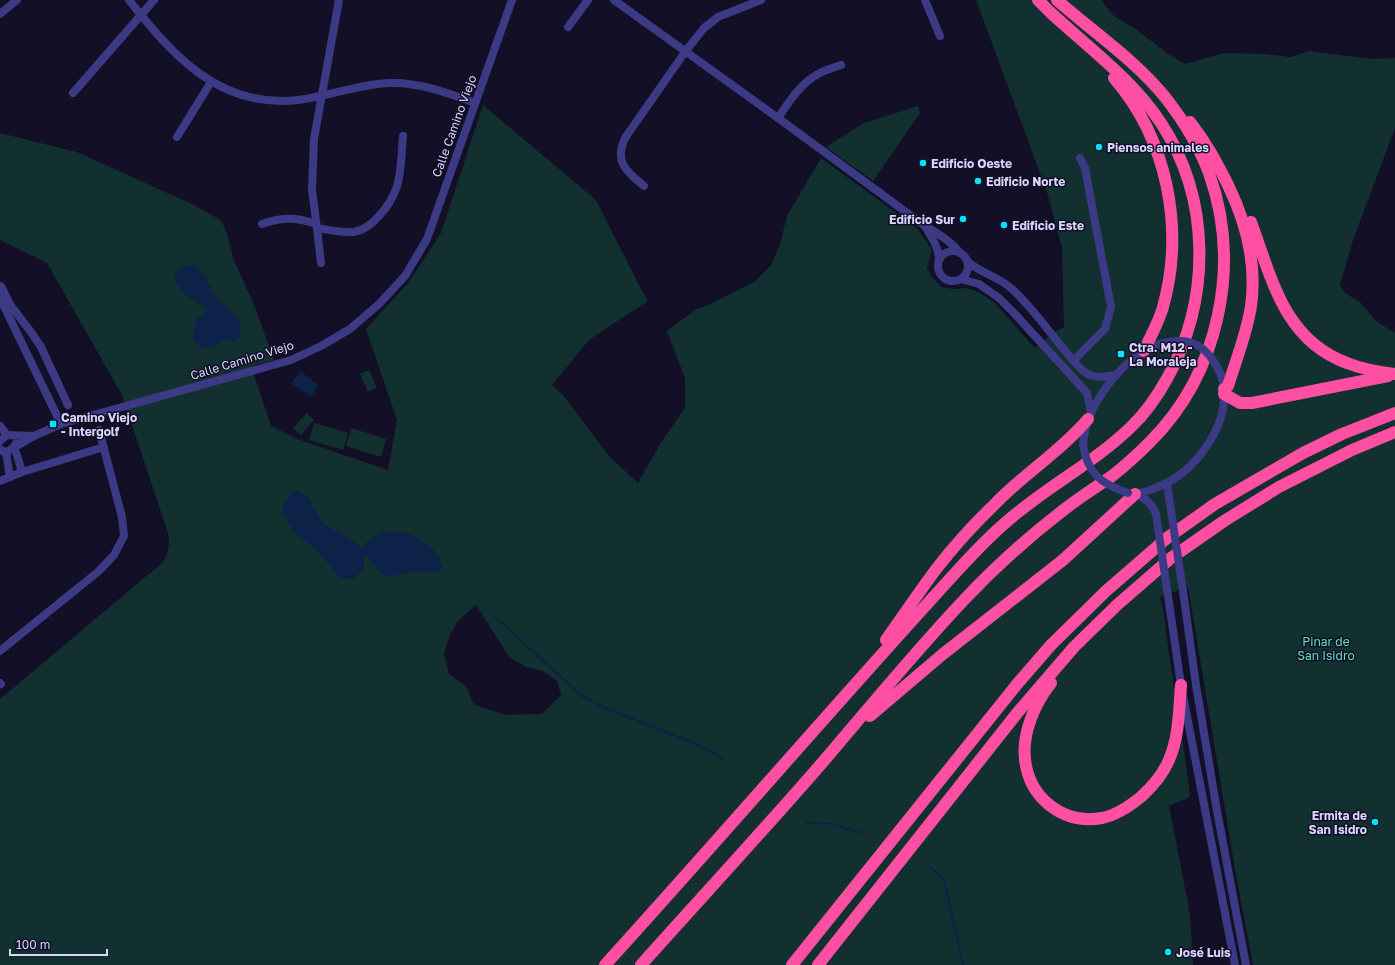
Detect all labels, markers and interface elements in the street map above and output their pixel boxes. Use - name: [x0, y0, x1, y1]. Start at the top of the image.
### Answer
- street label: Calle Camino Viejo: [429, 73, 479, 179]
- place label: Piensos animales: [1107, 140, 1209, 155]
- marker: Piensos animales: [1094, 142, 1104, 152]
- place label: Edificio Oeste: [931, 156, 1012, 171]
- marker: Edificio Oeste: [918, 158, 928, 168]
- place label: Edificio Norte: [986, 174, 1065, 189]
- marker: Edificio Norte: [973, 176, 983, 186]
- place label: Edificio Sur: [889, 212, 955, 227]
- marker: Edificio Sur: [958, 214, 968, 224]
- place label: Edificio Este: [1012, 218, 1084, 233]
- marker: Edificio Este: [999, 220, 1009, 230]
- street label: Calle Camino Viejo: [188, 337, 296, 383]
- place label: Ctra. M12 - La Moraleja: [1129, 340, 1197, 369]
- marker: Ctra. M12 - La Moraleja: [1116, 349, 1126, 359]
- place label: Camino Viejo - Intergolf: [61, 410, 137, 439]
- marker: Camino Viejo - Intergolf: [48, 419, 58, 429]
- park label: Pinar de San Isidro: [1297, 634, 1355, 663]
- place label: Ermita de San Isidro: [1309, 808, 1367, 837]
- marker: Ermita de San Isidro: [1370, 817, 1380, 827]
- scale bar: [10, 931, 107, 957]
- text: 100 m: [16, 937, 50, 952]
- place label: José Luis: [1176, 945, 1231, 960]
- marker: José Luis: [1163, 947, 1173, 957]

